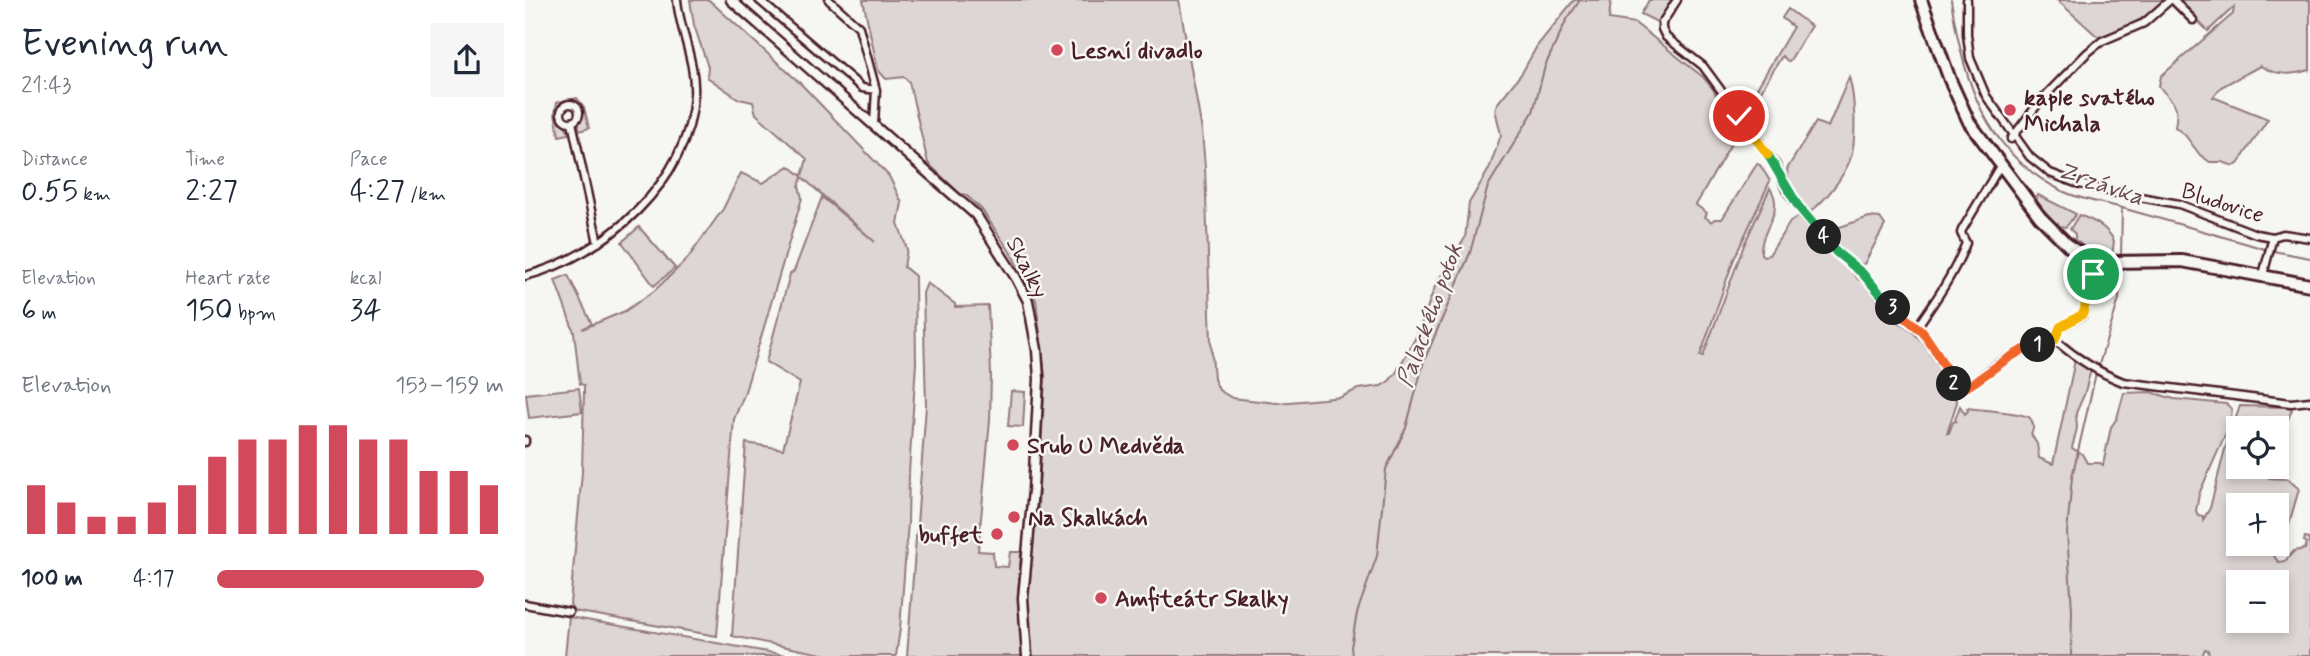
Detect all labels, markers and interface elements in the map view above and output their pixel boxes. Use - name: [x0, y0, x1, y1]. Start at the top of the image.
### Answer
- text: Evening run: [21, 20, 228, 69]
- button: share: [430, 23, 504, 97]
- place label: Lesní divadlo: [1071, 37, 1203, 67]
- marker: Lesní divadlo: [1049, 42, 1065, 58]
- text: 21:43: [21, 71, 71, 101]
- place label: kaple svatého Michala: [2024, 84, 2155, 140]
- pin: [1709, 86, 1769, 146]
- icon: check: [1720, 97, 1758, 135]
- marker: kaple svatého Michala: [2002, 102, 2018, 118]
- text: Distance: [21, 147, 88, 172]
- text: Time: [185, 147, 225, 172]
- text: Pace: [350, 147, 387, 172]
- water label: Zrzávka: [2054, 155, 2147, 213]
- text: 0.55: [21, 172, 78, 211]
- text: 2:27: [185, 172, 238, 211]
- text: 4:27: [350, 172, 405, 211]
- street label: Bludovice: [2177, 176, 2268, 231]
- text: km: [78, 182, 111, 207]
- text: /km: [405, 182, 446, 207]
- pin: 4: [1807, 219, 1841, 254]
- text: 4: [1818, 224, 1829, 249]
- street label: Skalky: [998, 232, 1054, 304]
- water label: Palackého potok: [1390, 239, 1471, 392]
- pin: [2063, 244, 2123, 304]
- icon: arrive: [2074, 255, 2112, 293]
- text: Elevation: [21, 266, 96, 291]
- text: Heart rate: [185, 266, 271, 291]
- text: kcal: [350, 266, 382, 291]
- pin: 3: [1875, 290, 1911, 326]
- text: 6: [21, 291, 36, 330]
- text: 150: [185, 291, 233, 330]
- text: 34: [350, 291, 381, 330]
- text: 3: [1888, 295, 1897, 320]
- text: m: [36, 301, 57, 326]
- text: bpm: [233, 301, 276, 326]
- pin: 1: [2021, 328, 2055, 362]
- text: 1: [2033, 332, 2042, 357]
- pin: 2: [1937, 366, 1971, 402]
- text: Elevation: [21, 371, 112, 401]
- text: 153–159 m: [395, 371, 504, 401]
- text: 2: [1949, 371, 1958, 396]
- map controls: [2226, 416, 2289, 633]
- button: locate: [2226, 416, 2289, 479]
- place label: Srub U Medvěda: [1027, 432, 1185, 462]
- marker: Srub U Medvěda: [1005, 437, 1021, 453]
- button: +: [2226, 493, 2289, 556]
- place label: Na Skalkách: [1028, 504, 1148, 534]
- marker: Na Skalkách: [1006, 509, 1022, 525]
- place label: buffet: [918, 521, 983, 551]
- marker: buffet: [989, 526, 1005, 542]
- text: 100 m: [21, 564, 83, 594]
- text: 4:17: [133, 564, 174, 594]
- button: −: [2226, 570, 2289, 633]
- place label: Amfiteátr Skalky: [1115, 585, 1289, 615]
- marker: Amfiteátr Skalky: [1093, 590, 1109, 606]

